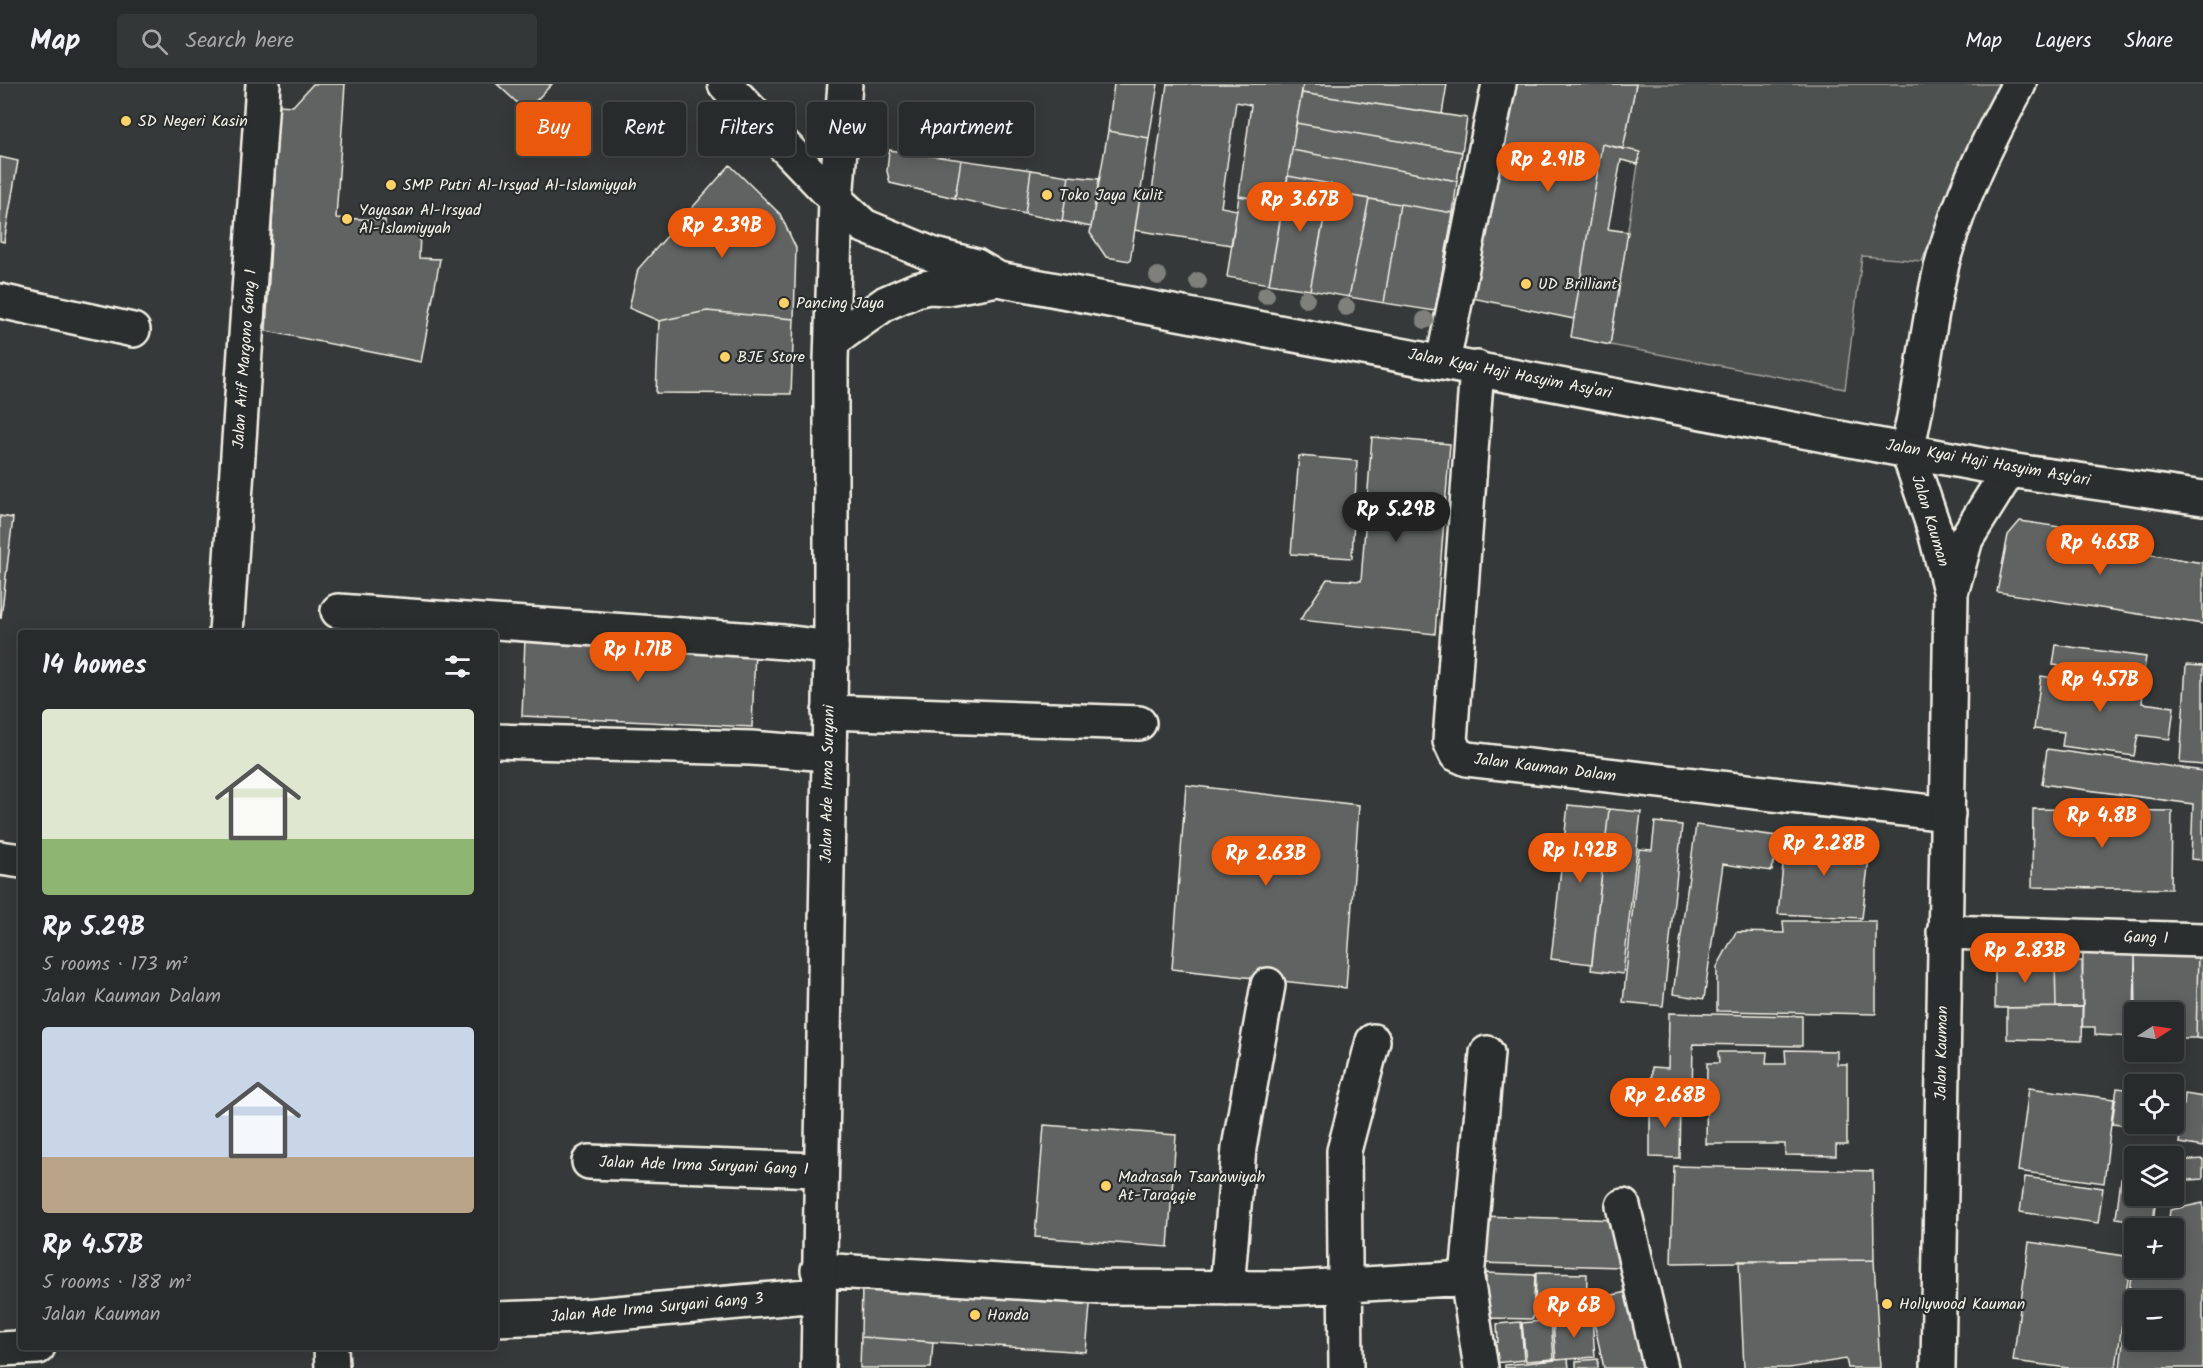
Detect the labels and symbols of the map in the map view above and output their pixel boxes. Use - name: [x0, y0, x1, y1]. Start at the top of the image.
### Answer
- place label: SD Negeri Kasin: [138, 109, 248, 134]
- marker: SD Negeri Kasin: [119, 114, 133, 128]
- pin: Rp 2.91B: [1486, 142, 1610, 193]
- place label: SMP Putri Al-Irsyad Al-Islamiyyah: [403, 173, 637, 198]
- marker: SMP Putri Al-Irsyad Al-Islamiyyah: [384, 178, 398, 192]
- pin: Rp 3.67B: [1238, 182, 1362, 233]
- place label: Toko Jaya Kulit: [1059, 183, 1164, 208]
- marker: Toko Jaya Kulit: [1040, 188, 1054, 202]
- place label: Yayasan Al-Irsyad Al-Islamiyyah: [359, 198, 482, 241]
- pin: Rp 2.39B: [660, 208, 784, 259]
- marker: Yayasan Al-Irsyad Al-Islamiyyah: [340, 212, 354, 226]
- street label: Jalan Arif Margono Gang 1: [226, 268, 264, 450]
- place label: UD Brilliant: [1538, 272, 1618, 297]
- marker: UD Brilliant: [1519, 277, 1533, 291]
- place label: Pancing Jaya: [796, 291, 884, 316]
- marker: Pancing Jaya: [777, 296, 791, 310]
- street label: Jalan Kyai Haji Hasyim Asy'ari: [1406, 342, 1615, 406]
- place label: BJE Store: [737, 345, 805, 370]
- marker: BJE Store: [718, 350, 732, 364]
- street label: Jalan Kyai Haji Hasyim Asy'ari: [1884, 433, 2093, 493]
- street label: Jalan Kauman: [1904, 472, 1956, 570]
- pin: Rp 5.29B: [1334, 492, 1458, 543]
- pin: Rp 4.65B: [2038, 525, 2162, 576]
- pin: Rp 1.71B: [576, 632, 700, 683]
- pin: Rp 4.57B: [2038, 662, 2162, 713]
- street label: Jalan Ade Irma Suryani: [814, 703, 842, 863]
- street label: Jalan Kauman Dalam: [1472, 747, 1618, 789]
- pin: Rp 4.8B: [2047, 798, 2157, 849]
- pin: Rp 2.28B: [1762, 826, 1886, 877]
- pin: Rp 1.92B: [1518, 833, 1642, 884]
- pin: Rp 2.63B: [1204, 836, 1328, 887]
- street label: Gang 1: [2123, 925, 2169, 951]
- pin: Rp 2.83B: [1963, 933, 2087, 984]
- north arrow: [2124, 1002, 2184, 1062]
- street label: Jalan Kauman: [1929, 1005, 1955, 1101]
- pin: Rp 2.68B: [1603, 1078, 1727, 1129]
- street label: Jalan Ade Irma Suryani Gang 1: [599, 1150, 809, 1182]
- place label: Madrasah Tsanawiyah At-Taraqqie: [1118, 1165, 1265, 1208]
- marker: Madrasah Tsanawiyah At-Taraqqie: [1099, 1179, 1113, 1193]
- street label: Jalan Ade Irma Suryani Gang 3: [549, 1286, 765, 1330]
- pin: Rp 6B: [1532, 1288, 1616, 1339]
- place label: Hollywood Kauman: [1899, 1292, 2025, 1317]
- marker: Hollywood Kauman: [1880, 1297, 1894, 1311]
- place label: Honda: [987, 1303, 1029, 1328]
- marker: Honda: [968, 1308, 982, 1322]

